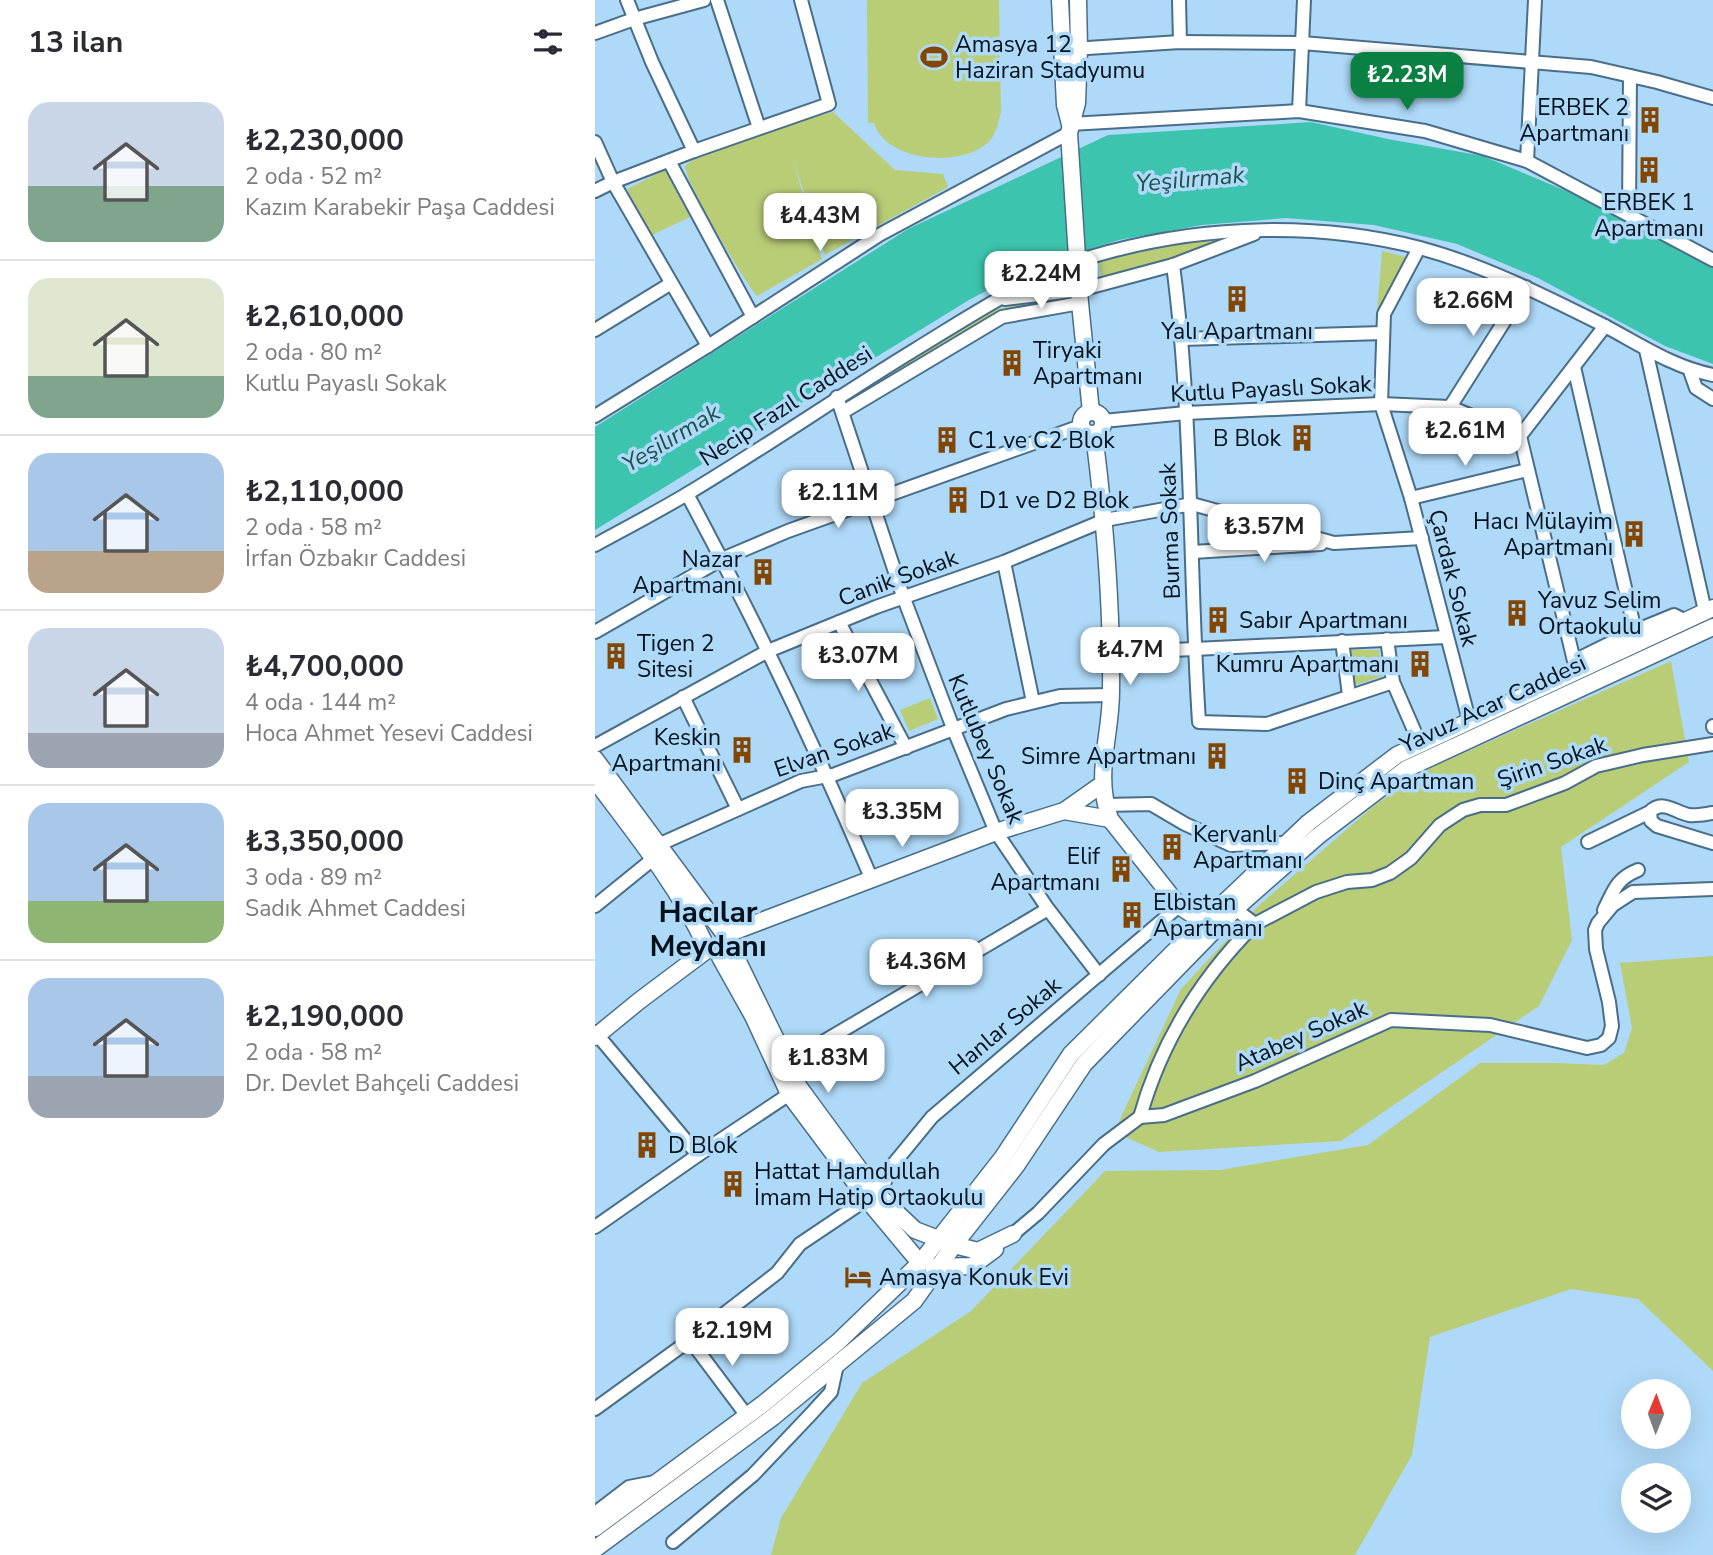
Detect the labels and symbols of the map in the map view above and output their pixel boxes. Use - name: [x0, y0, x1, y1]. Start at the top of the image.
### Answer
- place label: Amasya 12 Haziran Stadyumu: [955, 29, 1145, 86]
- sports icon: Amasya 12 Haziran Stadyumu: [919, 42, 949, 72]
- pin: ₺2.23M: [1350, 52, 1464, 112]
- place label: ERBEK 2 Apartmanı: [1519, 92, 1629, 149]
- building icon: ERBEK 2 Apartmanı: [1635, 105, 1665, 135]
- building icon: ERBEK 1 Apartmanı: [1634, 155, 1664, 185]
- water label: Yeşilırmak: [1134, 158, 1247, 200]
- place label: ERBEK 1 Apartmanı: [1594, 187, 1704, 244]
- pin: ₺4.43M: [763, 194, 877, 253]
- pin: ₺2.24M: [984, 252, 1098, 311]
- pin: ₺2.66M: [1416, 278, 1530, 338]
- building icon: Yalı Apartmanı: [1222, 284, 1252, 314]
- place label: Yalı Apartmanı: [1160, 316, 1313, 347]
- place label: Tiryaki Apartmanı: [1033, 335, 1143, 392]
- street label: Necip Fazıl Caddesi: [694, 338, 878, 474]
- building icon: Tiryaki Apartmanı: [997, 348, 1027, 378]
- street label: Kutlu Payaslı Sokak: [1169, 368, 1373, 410]
- water label: Yeşilırmak: [616, 396, 727, 480]
- pin: ₺2.61M: [1408, 408, 1522, 468]
- place label: B Blok: [1213, 423, 1281, 454]
- building icon: B Blok: [1287, 423, 1317, 453]
- building icon: C1 ve C2 Blok: [932, 425, 962, 455]
- place label: C1 ve C2 Blok: [968, 425, 1115, 456]
- street label: Burma Sokak: [1152, 462, 1188, 600]
- pin: ₺2.11M: [781, 470, 895, 530]
- building icon: D1 ve D2 Blok: [943, 485, 973, 515]
- place label: D1 ve D2 Blok: [979, 485, 1129, 516]
- pin: ₺3.57M: [1207, 504, 1321, 564]
- street label: Çardak Sokak: [1421, 506, 1485, 650]
- place label: Hacı Mülayim Apartmanı: [1473, 506, 1613, 563]
- building icon: Hacı Mülayim Apartmanı: [1619, 519, 1649, 549]
- street label: Canik Sokak: [834, 542, 963, 614]
- place label: Nazar Apartmanı: [632, 544, 743, 601]
- building icon: Nazar Apartmanı: [748, 557, 778, 587]
- place label: Yavuz Selim Ortaokulu: [1537, 585, 1662, 642]
- building icon: Yavuz Selim Ortaokulu: [1502, 598, 1532, 628]
- building icon: Sabır Apartmanı: [1203, 605, 1233, 635]
- place label: Sabır Apartmanı: [1239, 605, 1408, 636]
- place label: Tigen 2 Sitesi: [637, 628, 715, 685]
- pin: ₺4.7M: [1081, 628, 1179, 687]
- pin: ₺3.07M: [801, 634, 915, 693]
- building icon: Tigen 2 Sitesi: [601, 641, 631, 671]
- street label: Yavuz Acar Caddesi: [1394, 647, 1591, 761]
- place label: Kumru Apartmanı: [1216, 649, 1399, 680]
- building icon: Kumru Apartmanı: [1405, 649, 1435, 679]
- street label: Kutlubey Sokak: [940, 669, 1032, 829]
- street label: Elvan Sokak: [770, 715, 898, 785]
- place label: Keskin Apartmanı: [611, 722, 721, 779]
- street label: Şirin Sokak: [1493, 729, 1611, 795]
- building icon: Keskin Apartmanı: [727, 735, 757, 765]
- place label: Simre Apartmanı: [1021, 741, 1196, 772]
- building icon: Simre Apartmanı: [1202, 741, 1232, 771]
- building icon: Dinç Apartman: [1282, 766, 1312, 796]
- place label: Dinç Apartman: [1318, 766, 1474, 797]
- pin: ₺3.35M: [845, 790, 959, 849]
- place label: Kervanlı Apartmanı: [1193, 819, 1303, 876]
- building icon: Kervanlı Apartmanı: [1157, 832, 1187, 862]
- place label: Elif Apartmanı: [990, 841, 1100, 898]
- building icon: Elif Apartmanı: [1106, 854, 1136, 884]
- place label: Elbistan Apartmanı: [1153, 887, 1263, 944]
- district label: Hacılar Meydanı: [649, 892, 767, 967]
- building icon: Elbistan Apartmanı: [1117, 900, 1147, 930]
- pin: ₺4.36M: [869, 940, 983, 999]
- street label: Hanlar Sokak: [942, 969, 1068, 1082]
- street label: Atabey Sokak: [1230, 993, 1373, 1079]
- pin: ₺1.83M: [771, 1036, 885, 1095]
- building icon: D Blok: [632, 1130, 662, 1160]
- place label: D Blok: [668, 1130, 738, 1161]
- place label: Hattat Hamdullah İmam Hatip Ortaokulu: [754, 1156, 983, 1213]
- building icon: Hattat Hamdullah İmam Hatip Ortaokulu: [718, 1169, 748, 1199]
- hotel icon: Amasya Konuk Evi: [843, 1262, 873, 1292]
- place label: Amasya Konuk Evi: [879, 1262, 1069, 1293]
- pin: ₺2.19M: [675, 1308, 789, 1368]
- north arrow: [1621, 1379, 1691, 1449]

